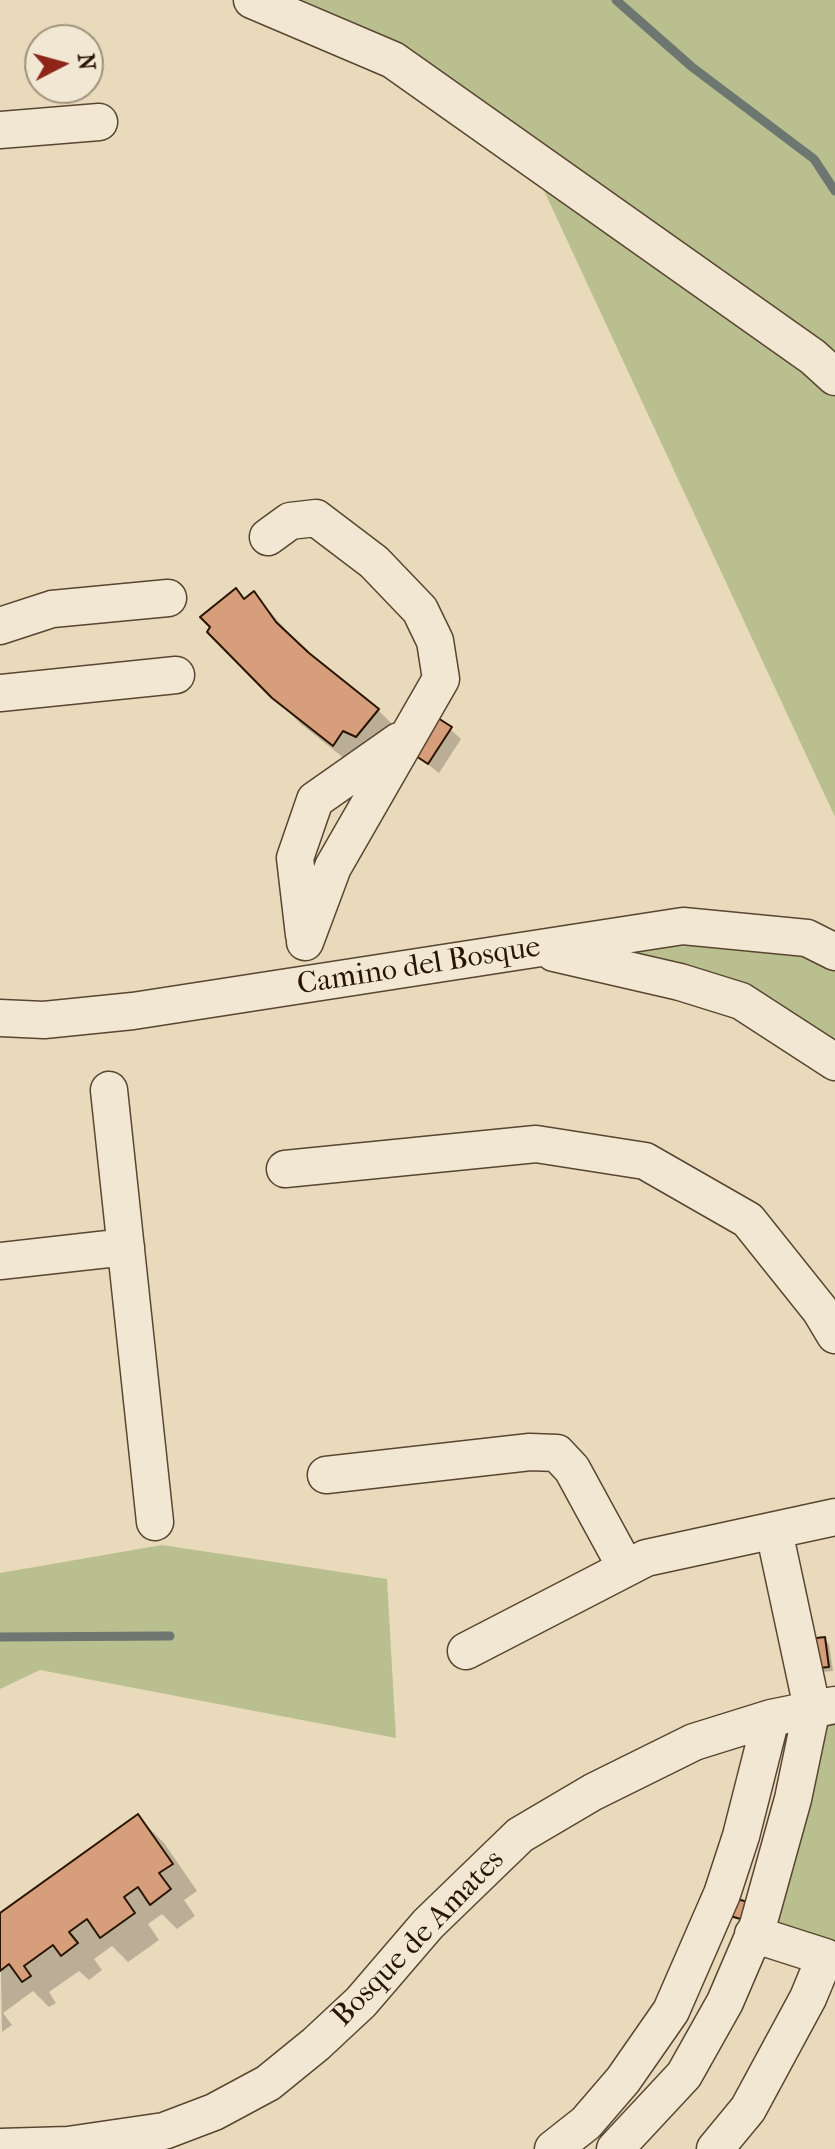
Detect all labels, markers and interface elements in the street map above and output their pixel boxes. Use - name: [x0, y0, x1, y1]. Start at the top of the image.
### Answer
- north arrow: [24, 24, 104, 104]
- text: N: [72, 52, 100, 71]
- street label: Camino del Bosque: [295, 930, 543, 1004]
- street label: Bosque de Amates: [325, 1843, 513, 2035]

